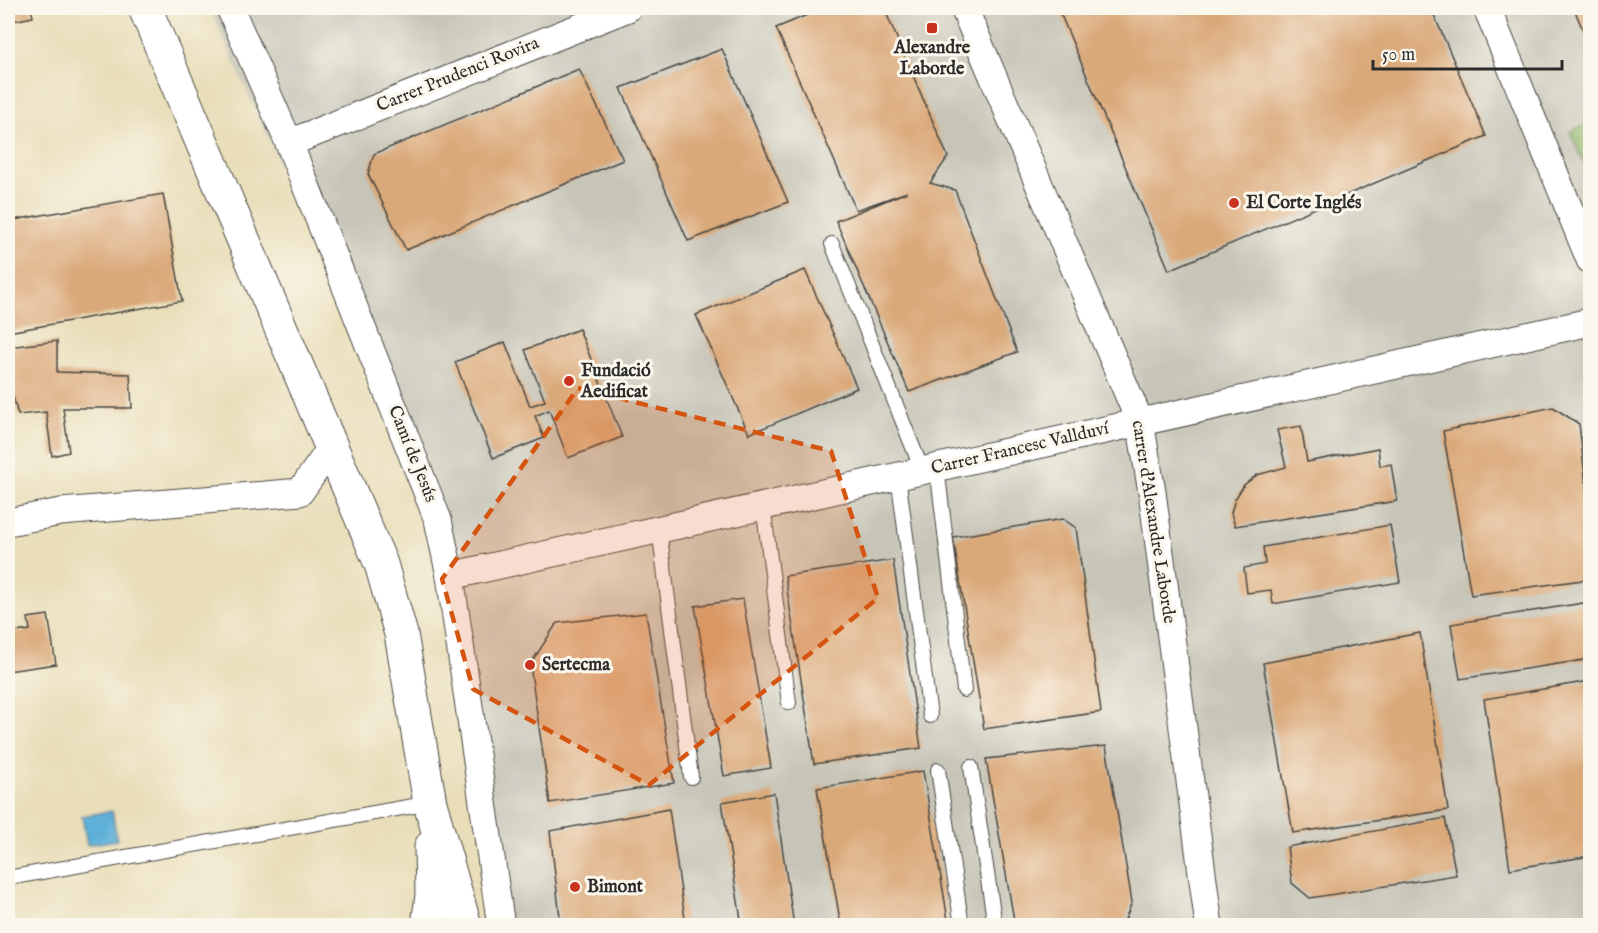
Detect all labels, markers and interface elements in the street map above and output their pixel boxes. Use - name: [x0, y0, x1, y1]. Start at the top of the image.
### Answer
- marker: Alexandre Laborde: [925, 21, 939, 35]
- street label: Carrer Prudenci Rovira: [373, 32, 543, 118]
- scale bar: [1373, 33, 1562, 71]
- place label: Alexandre Laborde: [893, 37, 971, 81]
- text: 50 m: [1382, 44, 1415, 67]
- place label: El Corte Inglés: [1246, 192, 1362, 215]
- marker: El Corte Inglés: [1227, 196, 1241, 210]
- place label: Fundació Aedificat: [580, 360, 651, 404]
- marker: Fundació Aedificat: [562, 374, 576, 388]
- street label: Camí de Jesús: [382, 402, 442, 506]
- street label: Carrer Francesc Vallduví: [929, 417, 1112, 481]
- street label: carrer d'Alexandre Laborde: [1126, 419, 1180, 625]
- place label: Sertecma: [542, 654, 611, 677]
- marker: Sertecma: [523, 658, 537, 672]
- place label: Bimont: [587, 876, 644, 899]
- marker: Bimont: [568, 880, 582, 894]

